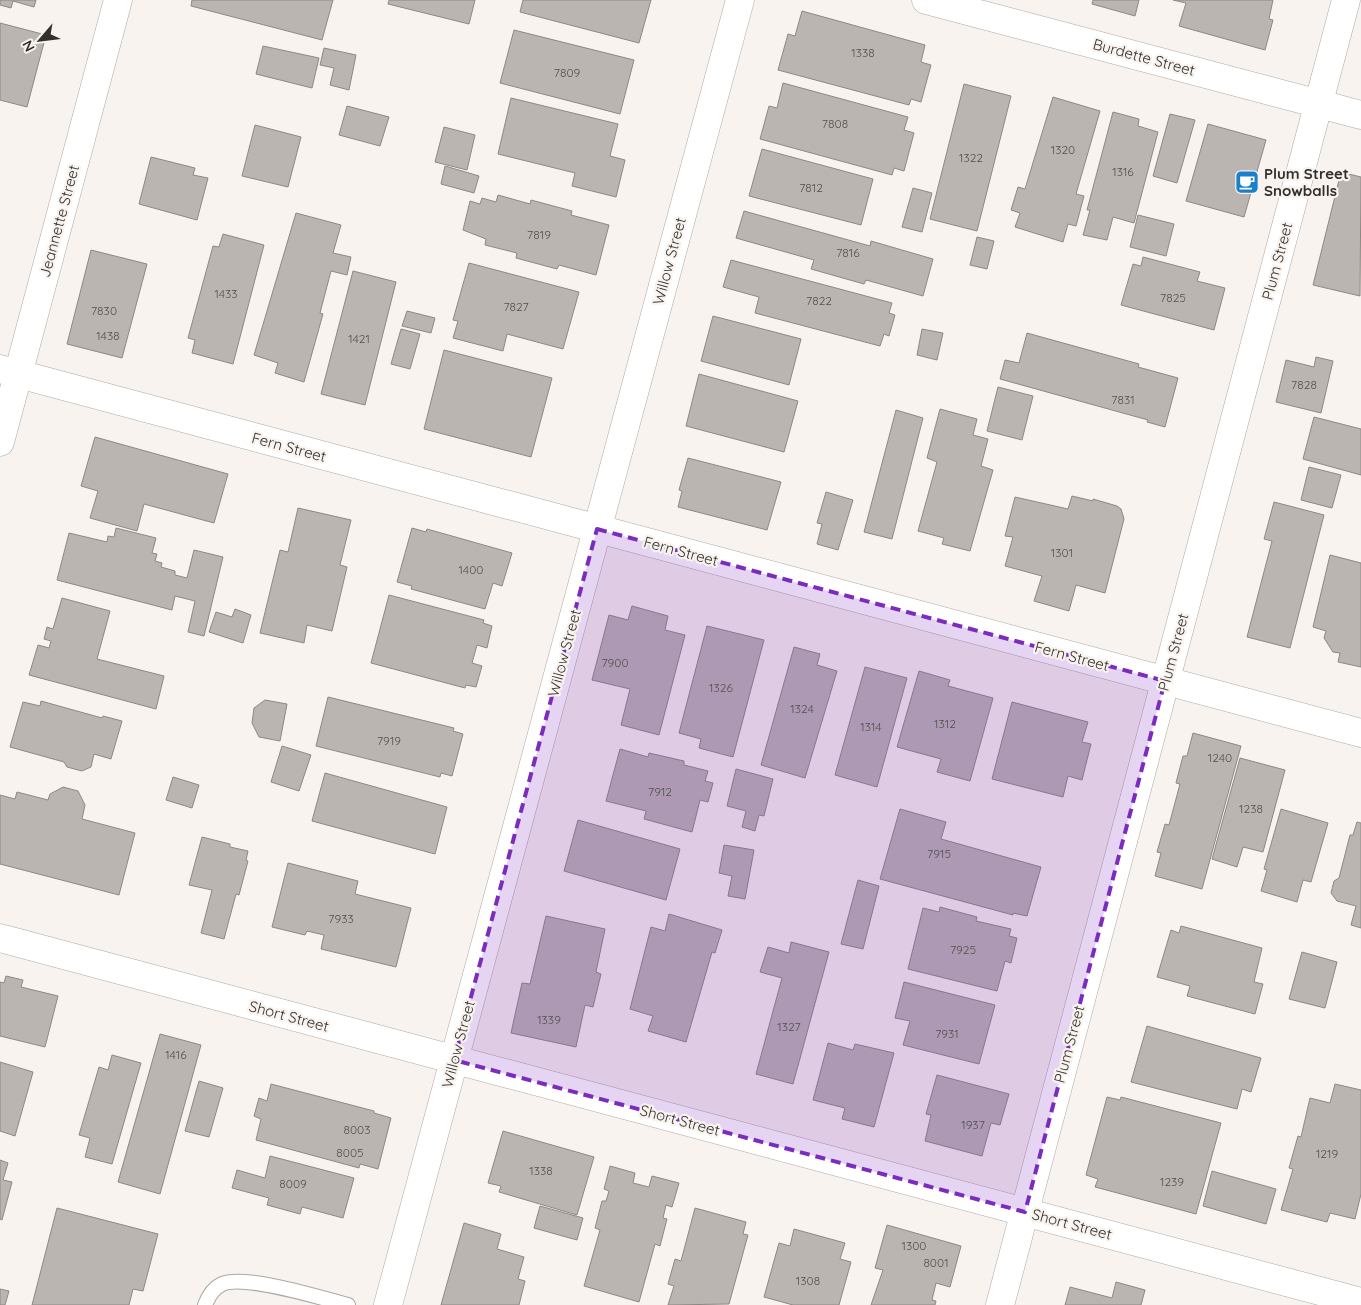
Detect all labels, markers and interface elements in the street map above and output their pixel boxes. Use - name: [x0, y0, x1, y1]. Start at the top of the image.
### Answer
- north arrow: [15, 15, 65, 65]
- street label: Burdette Street: [1091, 34, 1197, 80]
- text: N: [18, 37, 39, 55]
- house number: 1338: [851, 45, 875, 60]
- house number: 7809: [554, 65, 581, 80]
- house number: 7808: [822, 116, 848, 131]
- house number: 1320: [1051, 142, 1075, 157]
- house number: 1322: [959, 150, 983, 165]
- street label: Jeannette Street: [35, 163, 83, 279]
- house number: 1316: [1112, 164, 1134, 179]
- place label: Plum Street Snowballs: [1264, 164, 1349, 200]
- cafe icon: Plum Street Snowballs: [1234, 169, 1260, 195]
- house number: 7812: [799, 180, 823, 195]
- street label: Willow Street: [648, 215, 690, 307]
- street label: Plum Street: [1258, 220, 1296, 302]
- house number: 7819: [527, 227, 551, 242]
- house number: 7816: [836, 245, 860, 260]
- house number: 1433: [214, 286, 238, 301]
- house number: 7825: [1160, 290, 1186, 305]
- house number: 7822: [806, 293, 832, 308]
- house number: 7827: [503, 299, 529, 314]
- house number: 7830: [91, 303, 117, 318]
- house number: 1438: [96, 328, 120, 343]
- house number: 1421: [348, 331, 370, 346]
- house number: 7828: [1291, 377, 1317, 392]
- house number: 7831: [1111, 392, 1135, 407]
- street label: Fern Street: [250, 428, 328, 466]
- street label: Fern Street: [642, 532, 720, 570]
- house number: 1301: [1051, 545, 1073, 560]
- house number: 1400: [459, 562, 483, 577]
- street label: Willow Street: [543, 607, 585, 699]
- street label: Plum Street: [1154, 611, 1192, 693]
- street label: Fern Street: [1033, 637, 1111, 675]
- house number: 7900: [601, 655, 629, 670]
- house number: 1326: [709, 680, 733, 695]
- house number: 1324: [790, 701, 814, 716]
- house number: 1312: [934, 716, 956, 731]
- house number: 1314: [860, 719, 882, 734]
- house number: 7919: [377, 733, 401, 748]
- house number: 1240: [1208, 750, 1232, 765]
- house number: 7912: [648, 784, 672, 799]
- house number: 1238: [1239, 801, 1263, 816]
- house number: 7915: [927, 846, 951, 861]
- house number: 7933: [328, 911, 354, 926]
- house number: 7925: [950, 942, 976, 957]
- street label: Short Street: [247, 996, 331, 1036]
- street label: Willow Street: [437, 998, 479, 1090]
- street label: Plum Street: [1050, 1003, 1088, 1085]
- house number: 1339: [537, 1012, 561, 1027]
- house number: 1327: [777, 1019, 801, 1034]
- house number: 7931: [935, 1026, 959, 1041]
- house number: 1416: [165, 1047, 187, 1062]
- street label: Short Street: [638, 1100, 722, 1140]
- house number: 1937: [961, 1117, 985, 1132]
- house number: 8003: [343, 1122, 371, 1137]
- house number: 8005: [336, 1145, 364, 1160]
- house number: 1219: [1316, 1146, 1338, 1161]
- house number: 1338: [529, 1163, 553, 1178]
- house number: 1239: [1160, 1174, 1184, 1189]
- house number: 8009: [279, 1176, 307, 1191]
- street label: Short Street: [1030, 1204, 1114, 1244]
- house number: 1300: [901, 1238, 927, 1253]
- house number: 8001: [923, 1255, 949, 1270]
- house number: 1308: [796, 1273, 820, 1288]

